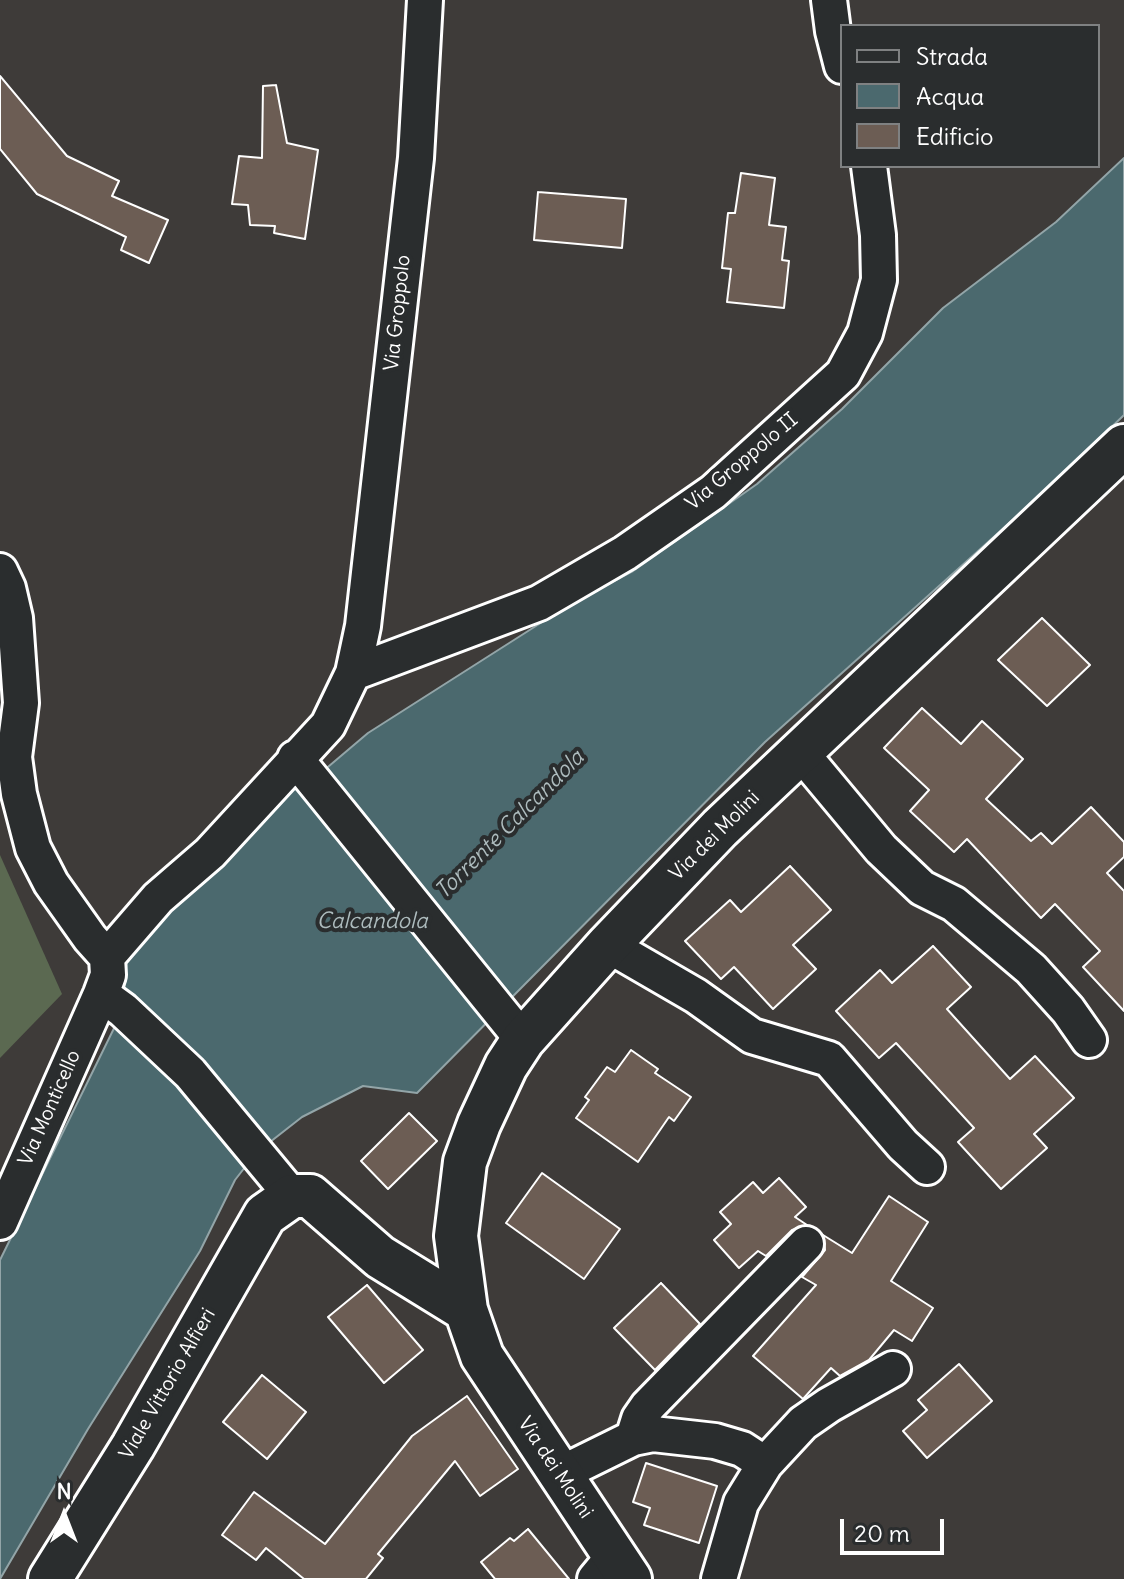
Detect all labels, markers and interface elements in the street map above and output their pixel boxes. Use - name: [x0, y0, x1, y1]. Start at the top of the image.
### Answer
- legend: [840, 24, 1100, 168]
- text: Strada: [916, 41, 988, 71]
- text: Acqua: [916, 81, 984, 111]
- text: Edificio: [916, 121, 994, 151]
- street label: Via Groppolo: [380, 254, 416, 372]
- street label: Via Groppolo II: [681, 408, 803, 516]
- water label: Torrente Calcandola: [430, 745, 590, 905]
- street label: Via dei Molini: [665, 786, 765, 886]
- water label: Calcandola: [317, 909, 427, 935]
- street label: Via Monticello: [14, 1047, 86, 1169]
- street label: Viale Vittorio Alfieri: [115, 1304, 221, 1464]
- street label: Via dei Molini: [512, 1413, 598, 1523]
- north arrow: [24, 1475, 104, 1555]
- text: N: [56, 1477, 72, 1505]
- scale bar: [844, 1503, 948, 1553]
- text: 20 m: [854, 1518, 910, 1548]

